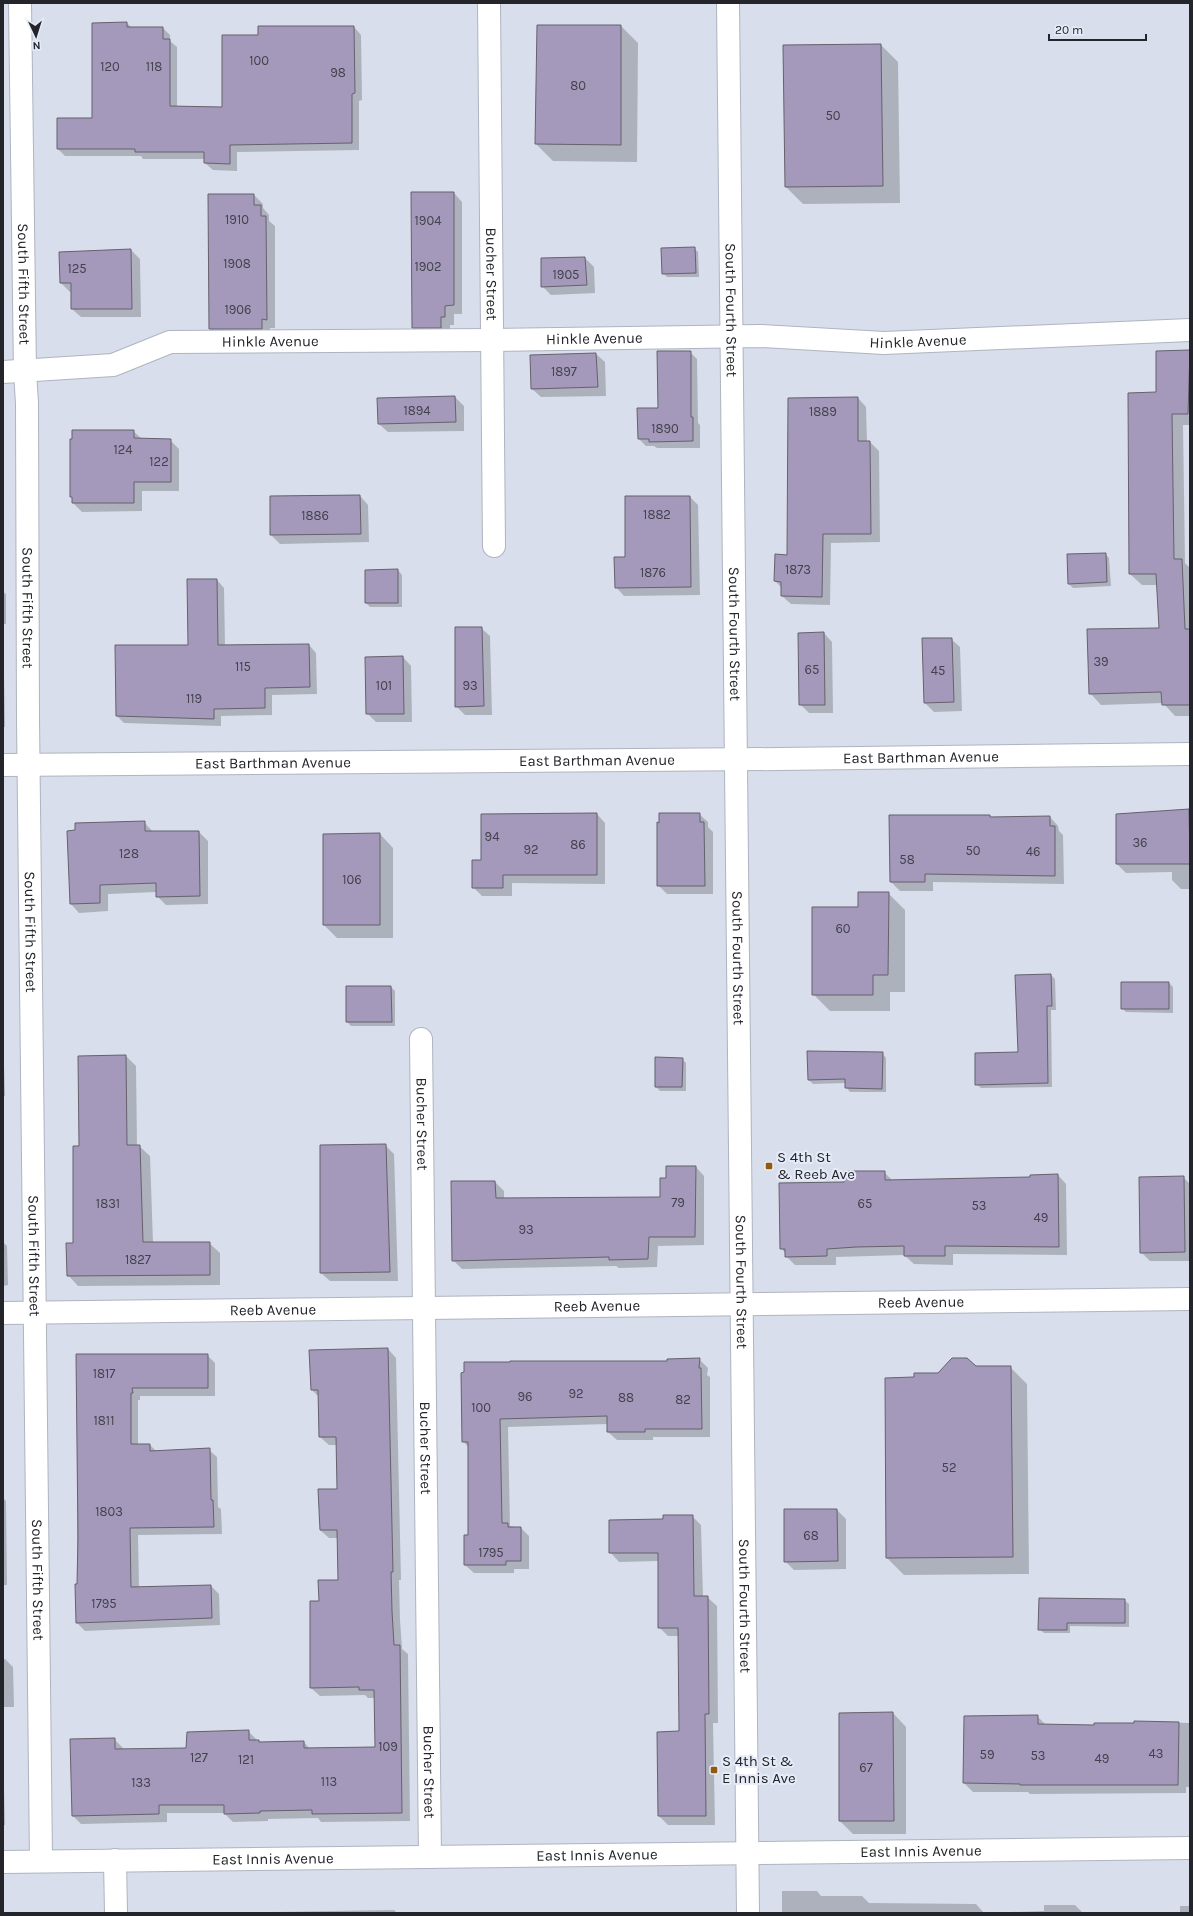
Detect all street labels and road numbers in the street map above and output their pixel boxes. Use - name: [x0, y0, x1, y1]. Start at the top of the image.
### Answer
- street label: South Fifth Street: [14, 223, 34, 345]
- street label: Bucher Street: [482, 227, 501, 321]
- street label: South Fourth Street: [722, 243, 741, 378]
- street label: Hinkle Avenue: [546, 329, 643, 348]
- street label: Hinkle Avenue: [869, 331, 967, 352]
- street label: Hinkle Avenue: [222, 332, 319, 351]
- street label: South Fifth Street: [18, 547, 37, 669]
- street label: South Fourth Street: [725, 567, 744, 702]
- street label: East Barthman Avenue: [843, 747, 999, 767]
- street label: East Barthman Avenue: [519, 751, 675, 770]
- street label: East Barthman Avenue: [195, 753, 351, 773]
- street label: South Fifth Street: [21, 871, 40, 993]
- street label: South Fourth Street: [728, 891, 748, 1026]
- street label: Bucher Street: [412, 1077, 431, 1171]
- street label: South Fifth Street: [24, 1195, 44, 1317]
- street label: South Fourth Street: [732, 1215, 751, 1350]
- street label: Reeb Avenue: [878, 1293, 964, 1312]
- street label: Reeb Avenue: [554, 1296, 640, 1316]
- street label: Reeb Avenue: [230, 1300, 316, 1319]
- street label: Bucher Street: [416, 1401, 435, 1495]
- street label: South Fifth Street: [28, 1519, 47, 1641]
- street label: South Fourth Street: [735, 1539, 754, 1674]
- street label: Bucher Street: [420, 1725, 439, 1819]
- street label: East Innis Avenue: [860, 1841, 982, 1861]
- street label: East Innis Avenue: [536, 1845, 658, 1865]
- street label: East Innis Avenue: [212, 1849, 334, 1869]

